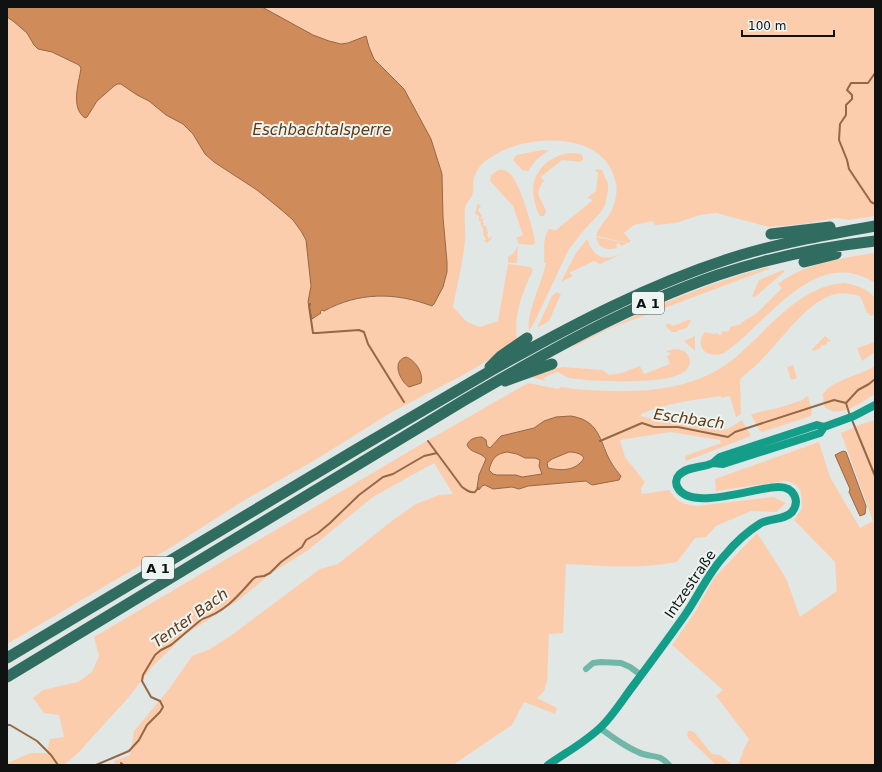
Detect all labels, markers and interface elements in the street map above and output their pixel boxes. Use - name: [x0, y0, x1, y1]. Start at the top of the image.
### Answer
- scale bar: [742, 12, 834, 38]
- text: 100 m: [748, 19, 786, 33]
- water label: Eschbachtalsperre: [253, 121, 391, 139]
- road number: A 1: [632, 292, 664, 314]
- water label: Eschbach: [652, 405, 726, 433]
- street label: Intzestraße: [661, 547, 719, 621]
- road number: A 1: [142, 557, 174, 579]
- water label: Tenter Bach: [149, 584, 231, 652]

